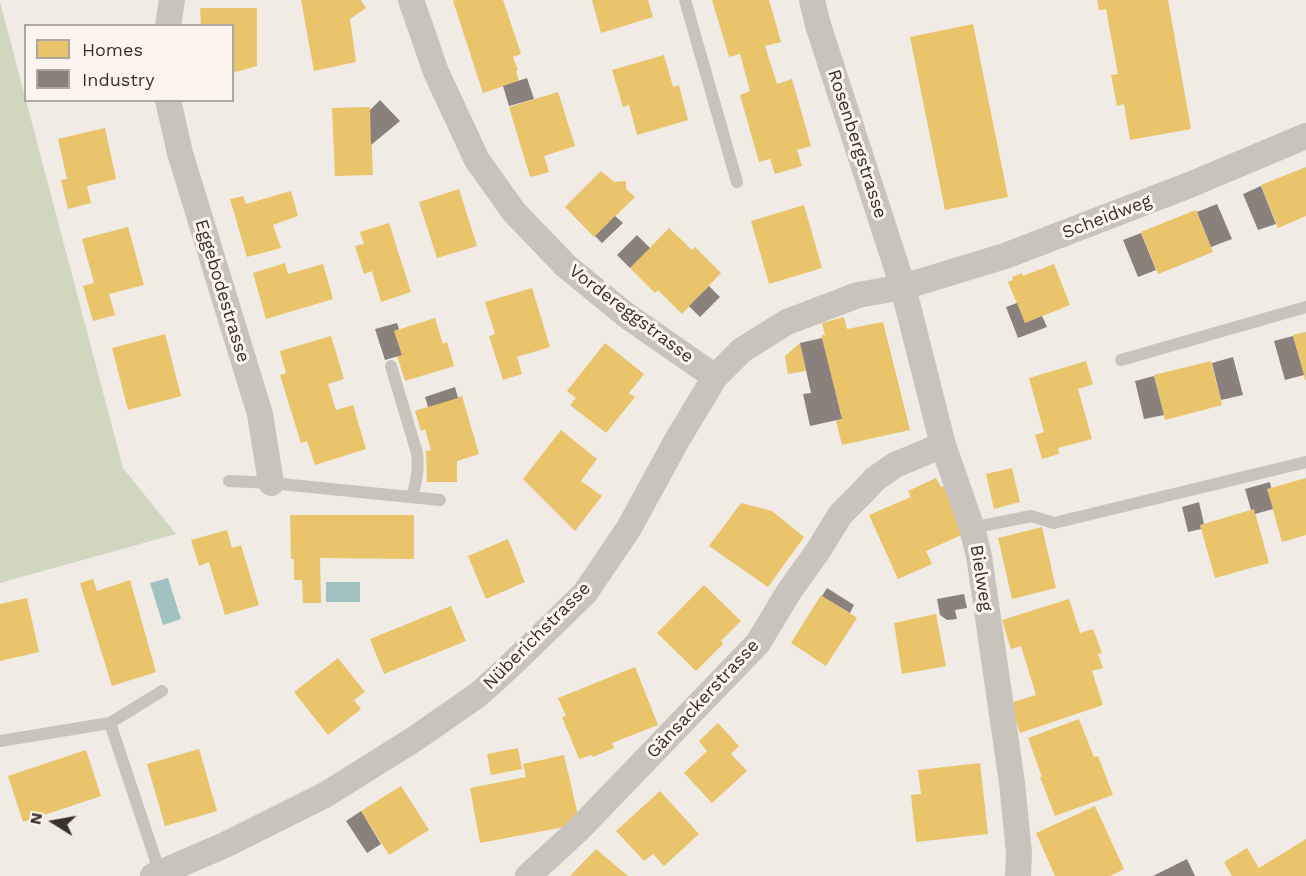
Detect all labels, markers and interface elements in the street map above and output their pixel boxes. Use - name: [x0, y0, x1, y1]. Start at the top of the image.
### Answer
- legend: [24, 24, 234, 102]
- text: Homes: [82, 39, 143, 60]
- street label: Rosenbergstrasse: [823, 67, 891, 221]
- text: Industry: [82, 69, 154, 90]
- street label: Scheidweg: [1059, 190, 1155, 244]
- street label: Eggebodestrasse: [190, 217, 254, 365]
- street label: Vordereggstrasse: [564, 260, 698, 368]
- street label: Bielweg: [965, 543, 997, 613]
- street label: Nüberichstrasse: [479, 578, 595, 694]
- street label: Gänsackerstrasse: [642, 635, 764, 763]
- north arrow: [24, 792, 84, 852]
- text: N: [25, 811, 46, 826]

